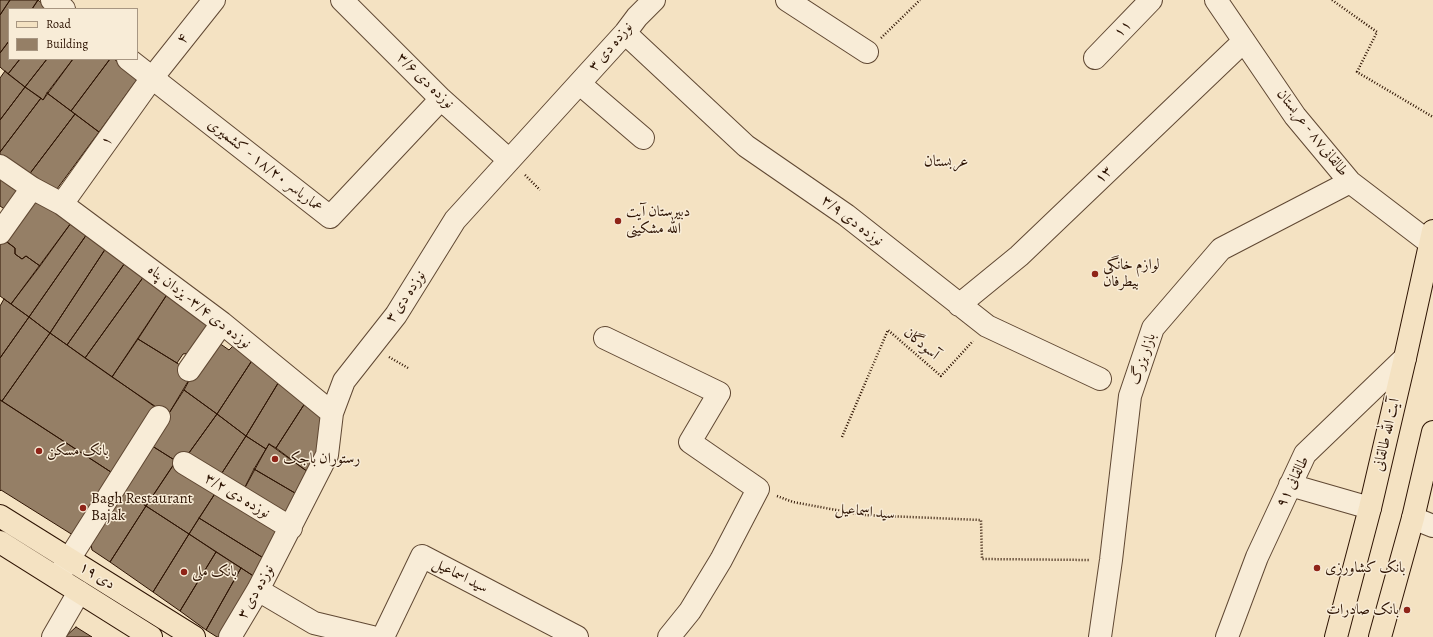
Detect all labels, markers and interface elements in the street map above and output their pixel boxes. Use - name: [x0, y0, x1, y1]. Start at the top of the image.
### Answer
- legend: [8, 8, 138, 60]
- text: Road: [46, 16, 71, 32]
- street label: ۱۱: [1110, 16, 1136, 42]
- street label: نوزده دی ۳: [585, 19, 637, 75]
- street label: ۴: [173, 30, 193, 48]
- text: Building: [46, 36, 88, 52]
- street label: نوزده دی ۳/۶: [393, 49, 457, 113]
- street label: طالقانی۸۷ - عربستان: [1272, 86, 1352, 180]
- street label: عماریاسر ۱۸/۲۰ - کشمیری: [204, 115, 326, 217]
- street label: ۱: [97, 132, 117, 150]
- district label: عربستان: [924, 152, 968, 172]
- street label: ۱۳: [1091, 162, 1117, 188]
- street label: نوزده دی ۳/۹: [817, 192, 887, 250]
- place label: دبیرستان آیت الله مشکینی: [626, 203, 690, 238]
- marker: دبیرستان آیت الله مشکینی: [613, 216, 623, 226]
- place label: لوازم خانگی بیطرفان: [1103, 256, 1160, 291]
- street label: نوزده دی ۳/۴- یزدان پناه: [144, 261, 254, 353]
- street label: نوزده دی ۳: [382, 267, 430, 327]
- marker: لوازم خانگی بیطرفان: [1090, 269, 1100, 279]
- street label: آسودگان: [900, 324, 942, 364]
- street label: بازار بزرگ: [1126, 331, 1160, 387]
- street label: آیت الله طالقانی: [1370, 397, 1404, 473]
- place label: بانک مسکن: [47, 442, 108, 460]
- marker: بانک مسکن: [34, 446, 44, 456]
- place label: رستوران باجک: [283, 450, 360, 468]
- street label: طالقانی ۹۱: [1272, 453, 1314, 511]
- marker: رستوران باجک: [270, 454, 280, 464]
- street label: نوزده دی ۳/۲: [201, 470, 273, 522]
- place label: Bagh Restaurant Bajak: [91, 490, 193, 525]
- street label: سید اسماعیل: [834, 500, 896, 524]
- marker: Bagh Restaurant Bajak: [78, 503, 88, 513]
- street label: سید اسماعیل: [429, 554, 491, 598]
- street label: ۱۹ دی: [76, 558, 118, 594]
- place label: بانک کشاورزی: [1325, 559, 1405, 577]
- street label: نوزده دی ۳: [234, 562, 278, 622]
- place label: بانک ملی: [192, 563, 237, 581]
- marker: بانک کشاورزی: [1312, 563, 1322, 573]
- marker: بانک ملی: [179, 567, 189, 577]
- place label: بانک صادرات: [1326, 601, 1399, 619]
- marker: بانک صادرات: [1402, 605, 1412, 615]

